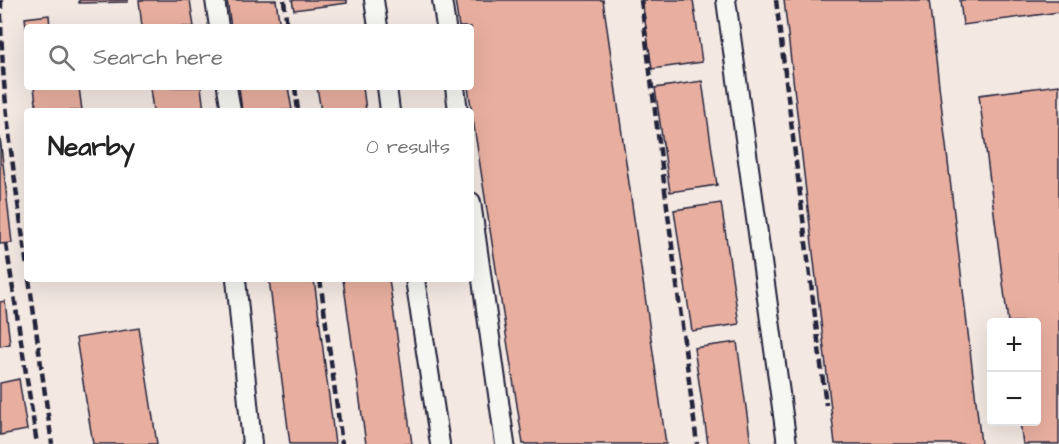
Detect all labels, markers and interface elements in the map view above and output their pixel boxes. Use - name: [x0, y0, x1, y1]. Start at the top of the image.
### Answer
- search box: [24, 24, 474, 90]
- icon: search: [45, 41, 78, 74]
- text: Search here: [93, 42, 223, 73]
- text: Nearby: [48, 129, 135, 165]
- text: 0 results: [366, 133, 450, 161]
- map controls: [987, 318, 1041, 426]
- button: +: [987, 318, 1041, 372]
- button: −: [987, 372, 1041, 426]

